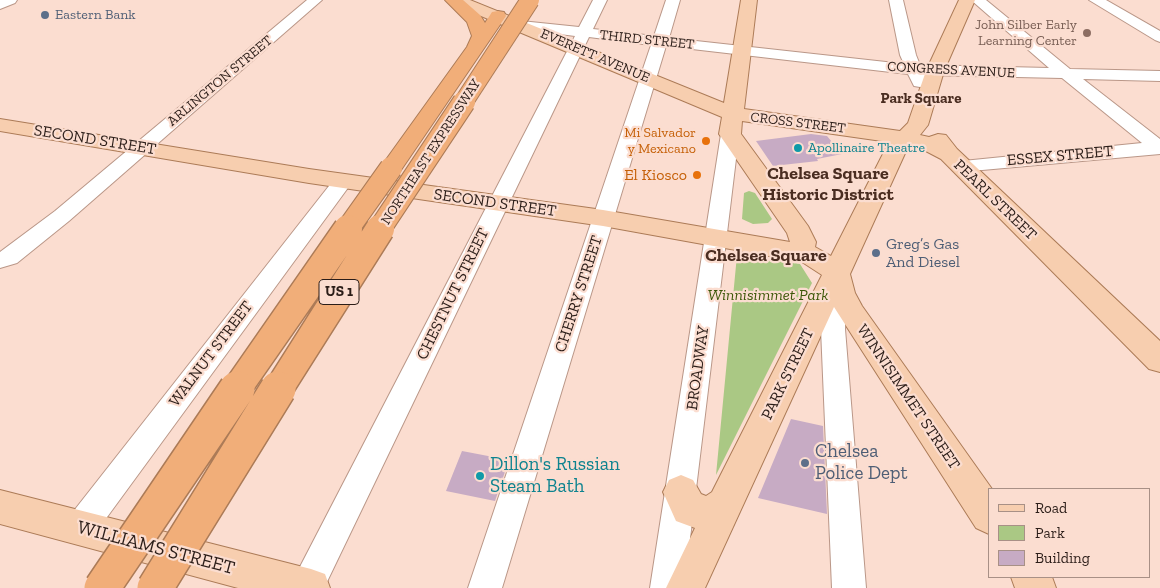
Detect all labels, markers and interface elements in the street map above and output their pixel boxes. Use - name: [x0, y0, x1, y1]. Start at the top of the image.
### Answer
- place label: Eastern Bank: [55, 7, 135, 23]
- marker: Eastern Bank: [39, 9, 51, 21]
- place label: John Silber Early Learning Center: [975, 17, 1077, 49]
- street label: EVERETT AVENUE: [538, 25, 652, 87]
- street label: THIRD STREET: [599, 27, 695, 53]
- marker: John Silber Early Learning Center: [1081, 27, 1093, 39]
- street label: ARLINGTON STREET: [164, 32, 276, 130]
- street label: CONGRESS AVENUE: [887, 58, 1015, 82]
- street label: NORTHEAST EXPRESSWAY: [378, 76, 484, 228]
- district label: Park Square: [881, 90, 961, 108]
- street label: CROSS STREET: [749, 109, 847, 137]
- street label: SECOND STREET: [33, 121, 157, 159]
- place label: Mi Salvador y Mexicano: [624, 125, 696, 158]
- marker: Mi Salvador y Mexicano: [700, 135, 712, 147]
- place label: Apollinaire Theatre: [808, 140, 925, 156]
- marker: Apollinaire Theatre: [792, 142, 804, 154]
- street label: ESSEX STREET: [1006, 142, 1114, 170]
- street label: PEARL STREET: [949, 156, 1041, 244]
- district label: Chelsea Square Historic District: [762, 163, 894, 205]
- place label: El Kiosco: [624, 165, 687, 185]
- marker: El Kiosco: [691, 169, 703, 181]
- street label: SECOND STREET: [433, 185, 557, 221]
- street label: CHESTNUT STREET: [413, 225, 493, 363]
- street label: CHERRY STREET: [551, 233, 607, 355]
- place label: Greg’s Gas And Diesel: [886, 234, 960, 272]
- district label: Chelsea Square: [705, 245, 827, 267]
- marker: Greg’s Gas And Diesel: [870, 247, 882, 259]
- road number: US 1: [319, 280, 359, 304]
- park label: Winnisimmet Park: [708, 285, 828, 305]
- street label: WALNUT STREET: [165, 298, 257, 410]
- street label: WINNISIMMET STREET: [852, 321, 964, 473]
- street label: BROADWAY: [683, 325, 713, 411]
- street label: PARK STREET: [758, 325, 818, 423]
- place label: Chelsea Police Dept: [815, 441, 907, 485]
- place label: Dillon's Russian Steam Bath: [490, 454, 620, 498]
- marker: Chelsea Police Dept: [799, 457, 811, 469]
- marker: Dillon's Russian Steam Bath: [474, 470, 486, 482]
- legend: [988, 488, 1150, 578]
- text: Road: [1035, 499, 1067, 517]
- street label: WILLIAMS STREET: [75, 516, 237, 580]
- text: Park: [1035, 524, 1065, 542]
- text: Building: [1035, 549, 1090, 567]

